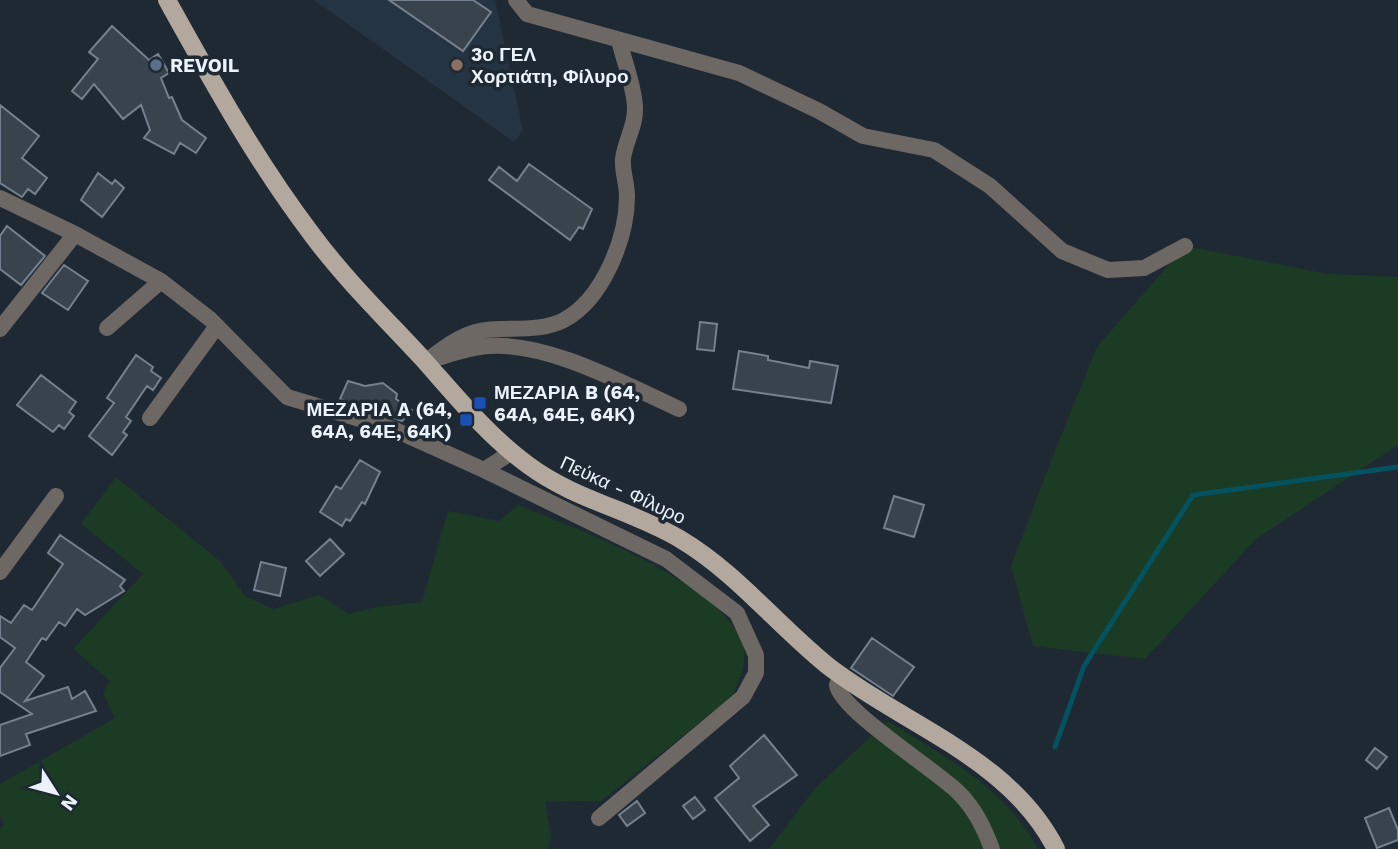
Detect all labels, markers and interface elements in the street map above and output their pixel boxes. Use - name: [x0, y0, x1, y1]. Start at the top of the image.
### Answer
- place label: 3ο ΓΕΛ Χορτιάτη, Φίλυρο: [471, 43, 629, 88]
- place label: REVOIL: [170, 54, 239, 77]
- marker: REVOIL: [148, 57, 164, 73]
- marker: 3ο ΓΕΛ Χορτιάτη, Φίλυρο: [449, 57, 465, 73]
- place label: ΜΕΖΑΡΙΑ B (64, 64Α, 64Ε, 64Κ): [494, 381, 640, 426]
- marker: ΜΕΖΑΡΙΑ B (64, 64Α, 64Ε, 64Κ): [472, 395, 488, 411]
- place label: ΜΕΖΑΡΙΑ A (64, 64Α, 64Ε, 64Κ): [307, 398, 452, 443]
- marker: ΜΕΖΑΡΙΑ A (64, 64Α, 64Ε, 64Κ): [458, 412, 474, 428]
- street label: Πεύκα - Φίλυρο: [557, 451, 689, 529]
- north arrow: [21, 758, 91, 828]
- text: N: [56, 790, 83, 815]

